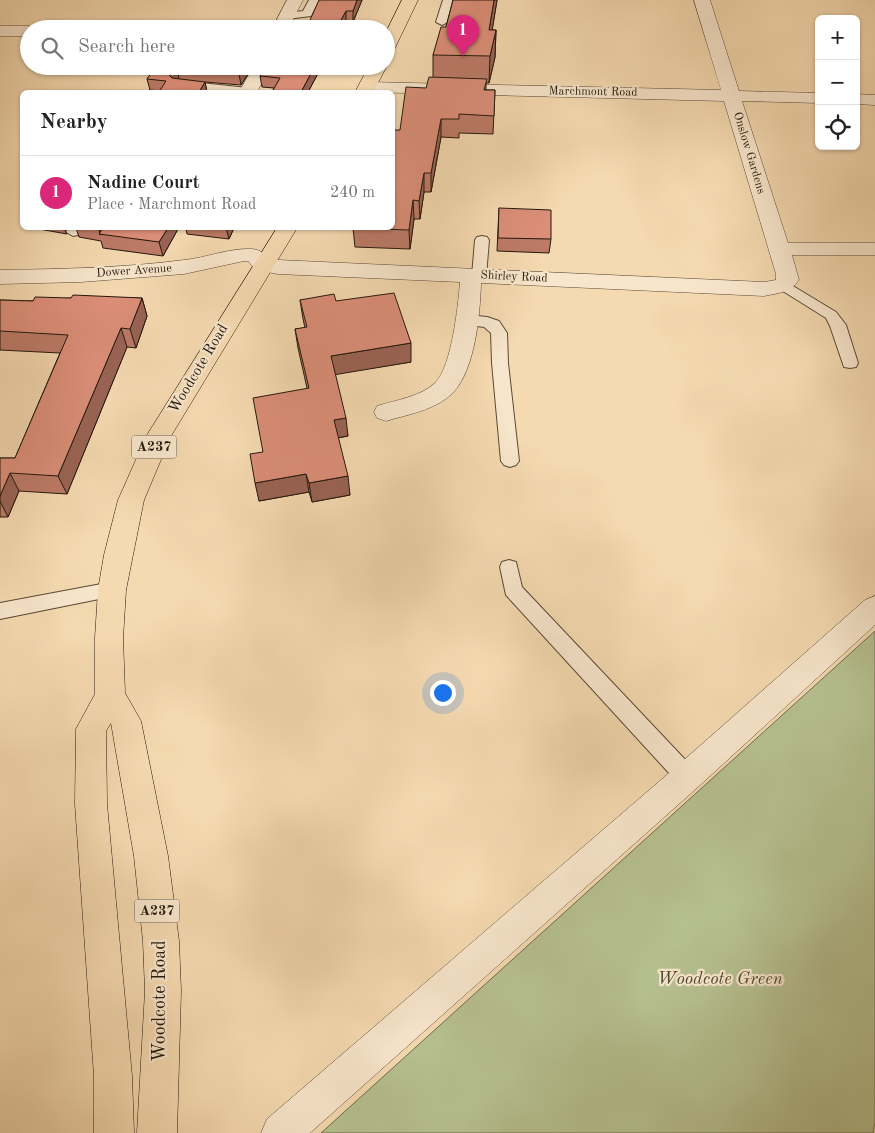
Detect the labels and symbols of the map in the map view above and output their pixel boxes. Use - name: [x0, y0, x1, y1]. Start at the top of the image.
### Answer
- pin: 1: [447, 15, 479, 56]
- street label: Marchmont Road: [548, 85, 638, 99]
- street label: Onslow Gardens: [731, 111, 767, 195]
- street label: Dower Avenue: [96, 262, 173, 280]
- street label: Shirley Road: [480, 269, 548, 285]
- street label: Woodcote Road: [167, 322, 232, 416]
- road number: A237: [132, 436, 176, 458]
- your location: [430, 680, 456, 706]
- road number: A237: [134, 899, 180, 922]
- street label: Woodcote Road: [151, 940, 169, 1062]
- park label: Woodcote Green: [657, 970, 783, 988]

